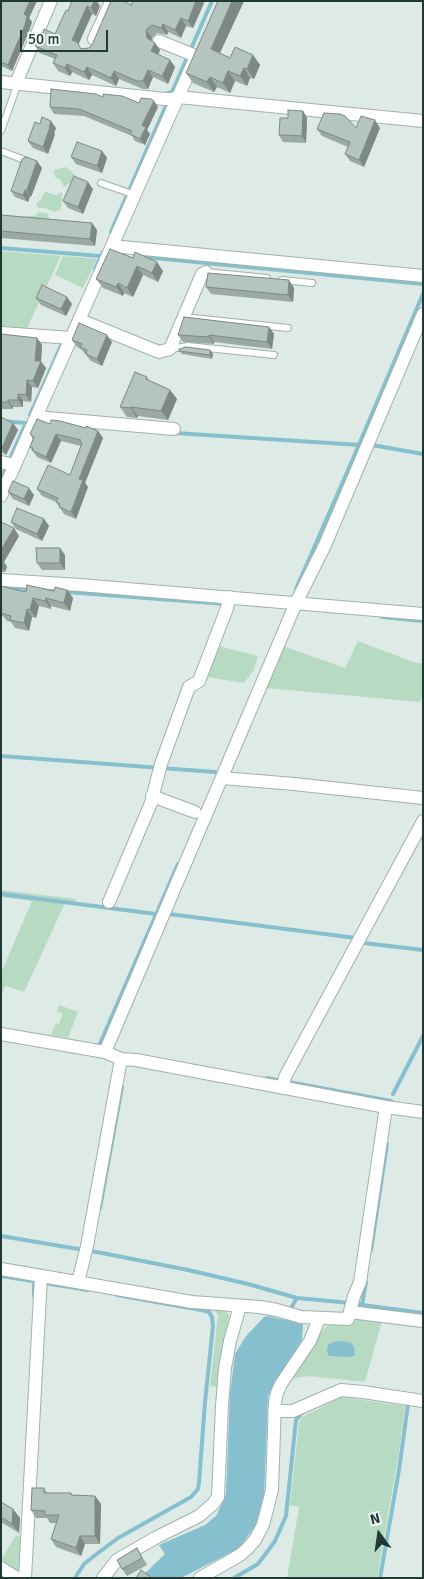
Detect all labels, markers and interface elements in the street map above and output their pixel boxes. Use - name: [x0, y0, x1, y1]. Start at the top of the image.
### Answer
- scale bar: [22, 20, 110, 52]
- text: 50 m: [28, 30, 59, 48]
- north arrow: [354, 1509, 404, 1559]
- text: N: [368, 1510, 382, 1528]

